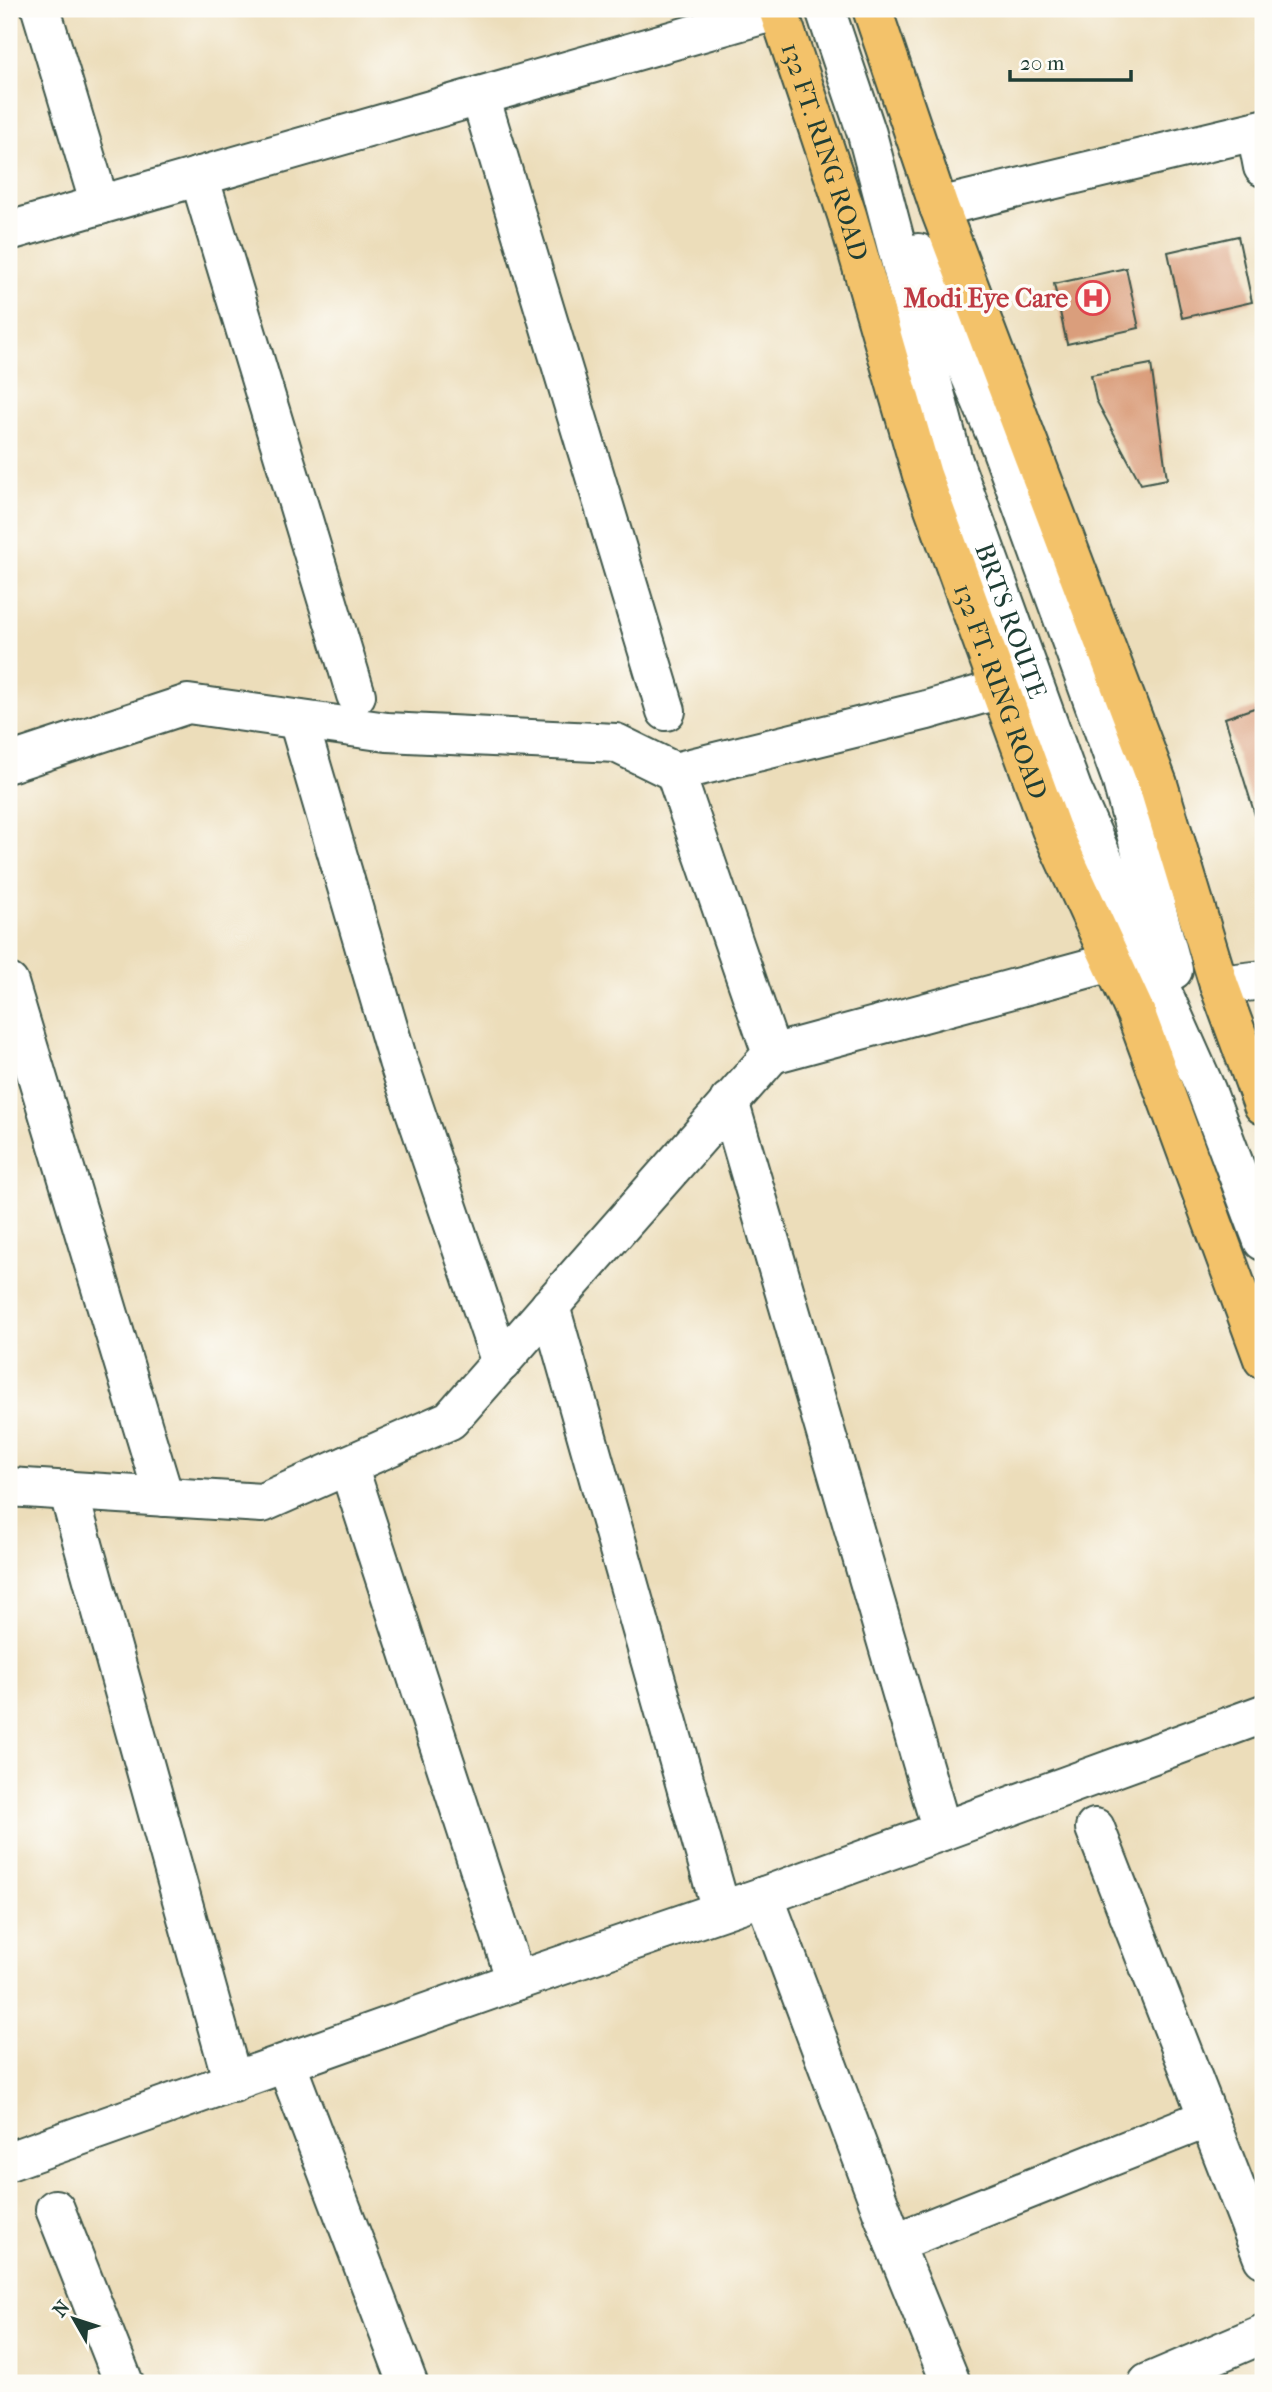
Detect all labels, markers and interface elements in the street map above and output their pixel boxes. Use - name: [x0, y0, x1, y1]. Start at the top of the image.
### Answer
- street label: 132 FT. RING ROAD: [775, 38, 875, 264]
- scale bar: [1010, 38, 1130, 82]
- text: 20 m: [1020, 51, 1065, 75]
- hospital icon: Modi Eye Care: [1074, 279, 1112, 317]
- place label: Modi Eye Care: [904, 283, 1068, 314]
- street label: BRTS ROUTE: [969, 539, 1053, 703]
- street label: 132 FT. RING ROAD: [947, 579, 1054, 803]
- north arrow: [38, 2284, 108, 2354]
- text: N: [48, 2296, 75, 2321]

